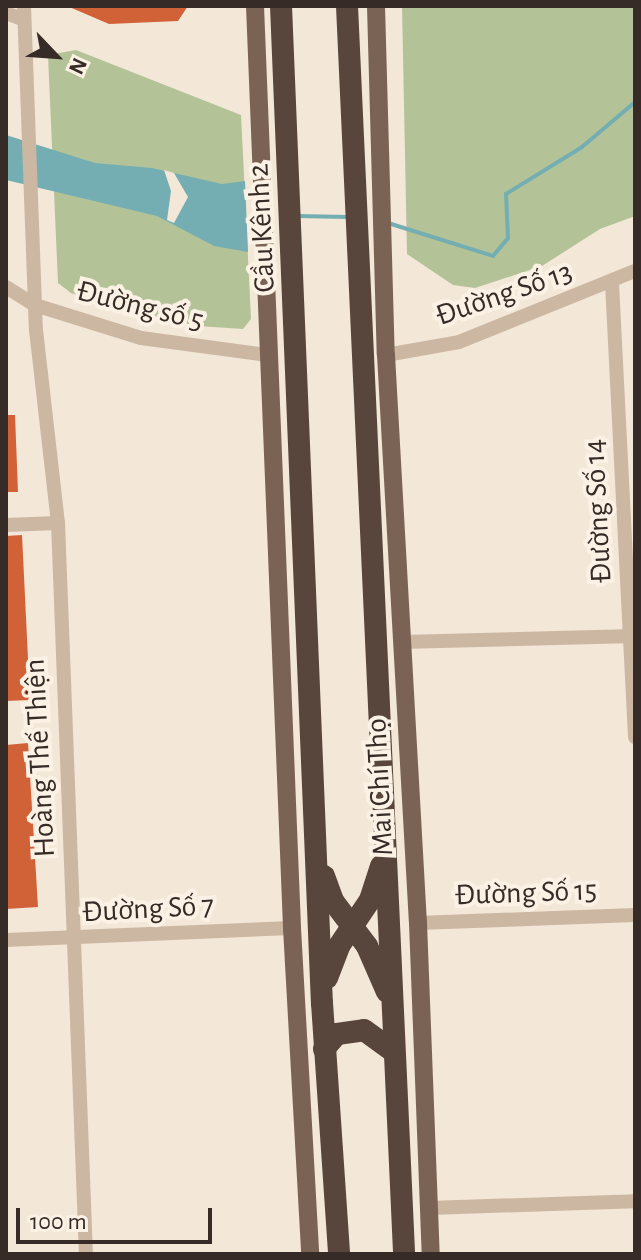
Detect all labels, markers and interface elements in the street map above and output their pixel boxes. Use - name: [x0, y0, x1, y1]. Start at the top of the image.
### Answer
- north arrow: [16, 16, 96, 96]
- text: N: [65, 55, 91, 78]
- street label: Cầu Kênh 2: [241, 163, 283, 293]
- street label: Đường Số 13: [431, 254, 577, 334]
- street label: Đường số 5: [73, 273, 207, 339]
- street label: Đường Số 14: [576, 438, 620, 584]
- street label: Hoàng Thế Thiện: [17, 658, 63, 858]
- street label: Mai Chí Thọ: [358, 717, 402, 857]
- street label: Đường Số 15: [454, 873, 598, 913]
- street label: Đường Số 7: [81, 888, 215, 930]
- scale bar: [20, 1192, 216, 1242]
- text: 100 m: [30, 1210, 87, 1234]

